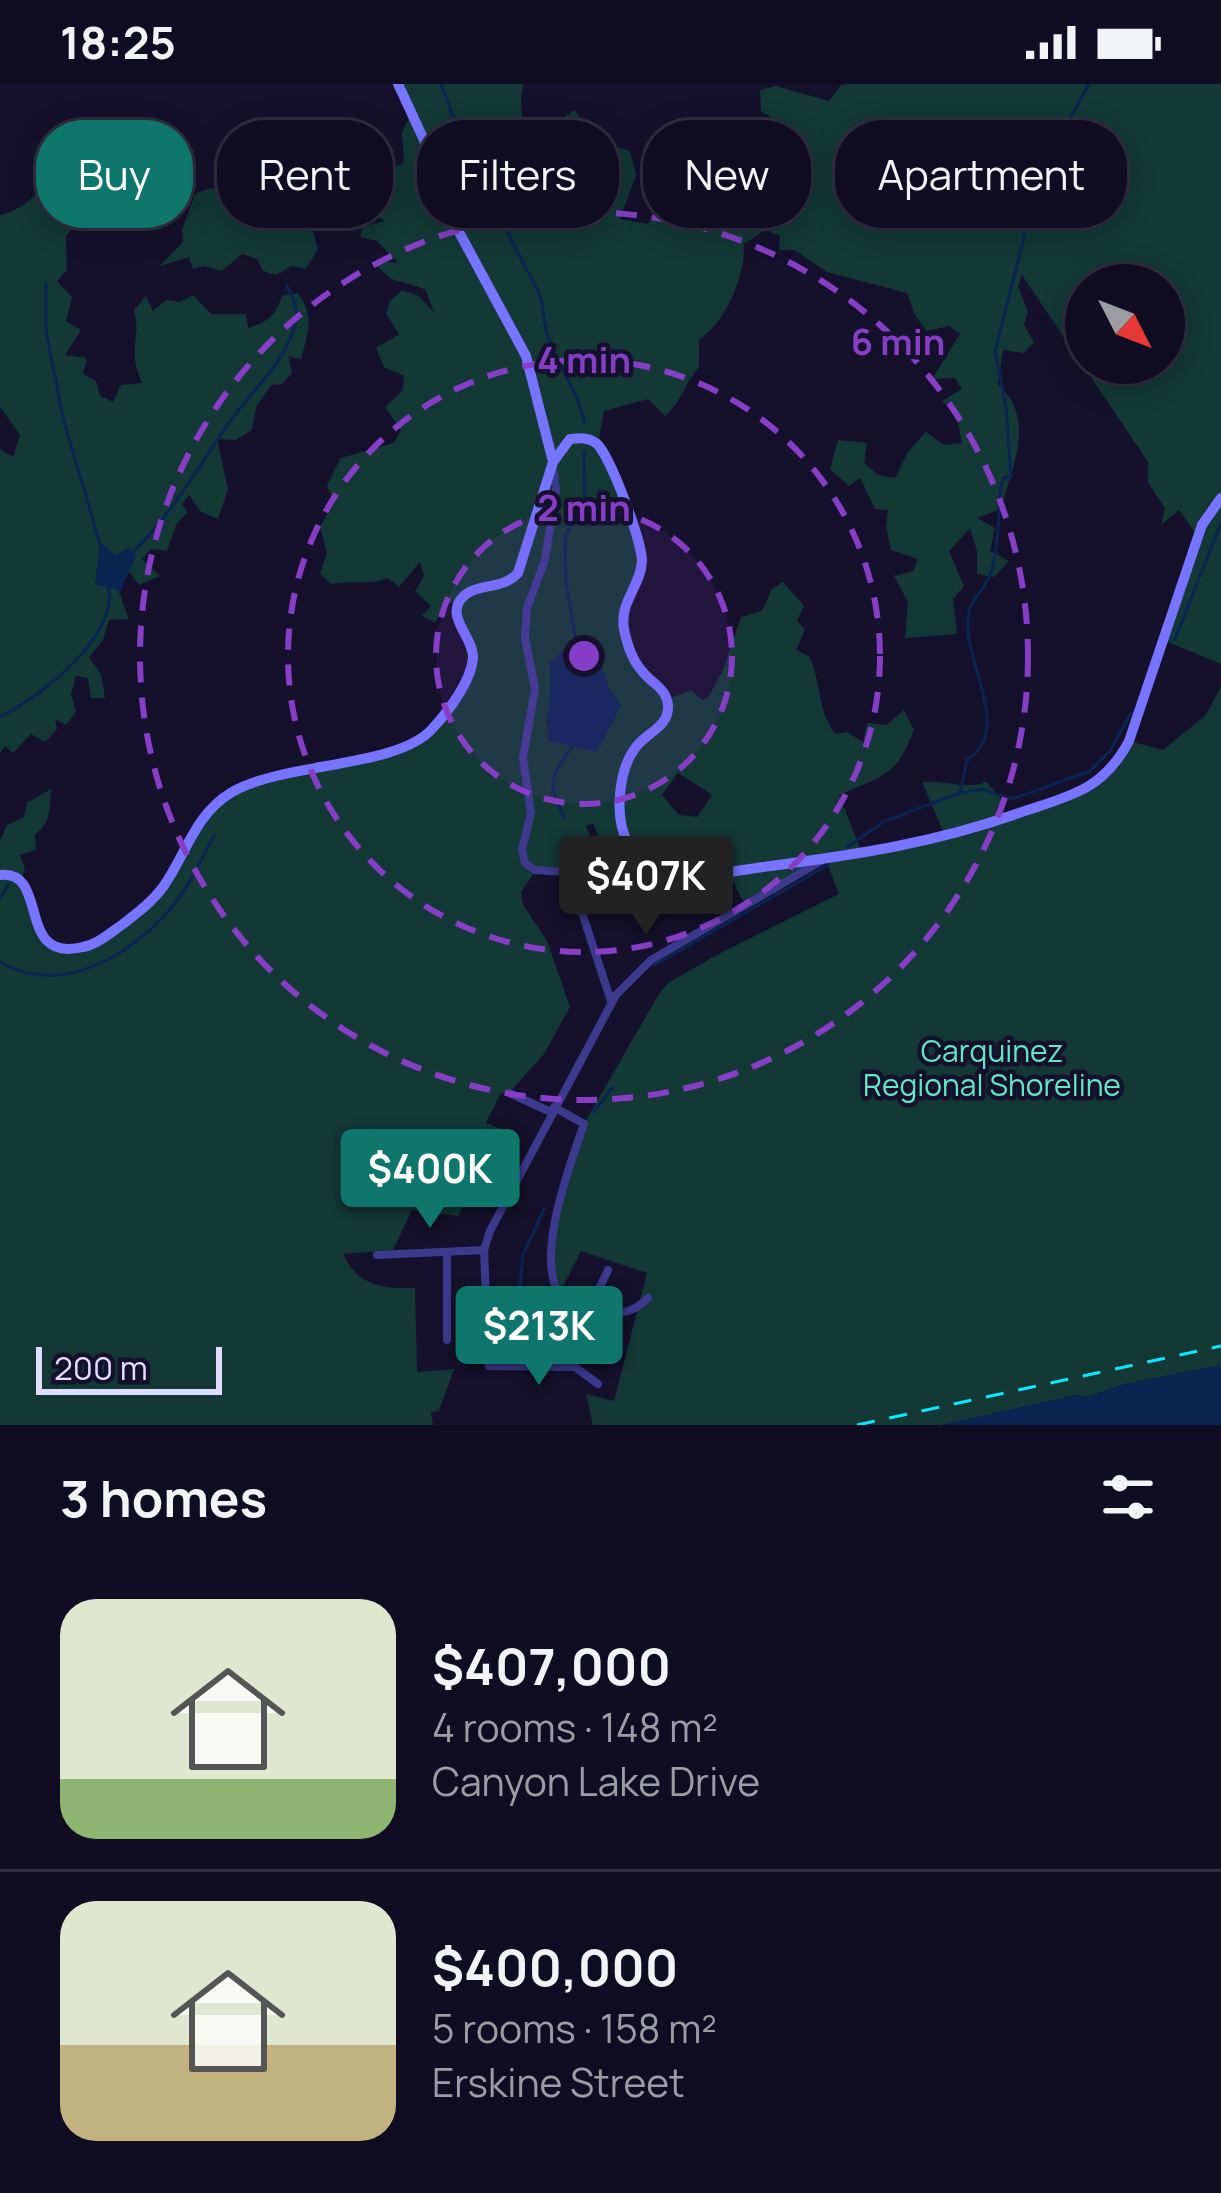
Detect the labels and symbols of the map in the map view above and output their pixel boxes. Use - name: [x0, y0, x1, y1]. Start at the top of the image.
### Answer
- north arrow: [1065, 264, 1185, 384]
- text: 6 min: [851, 317, 945, 366]
- text: 4 min: [537, 335, 631, 384]
- text: 2 min: [537, 483, 631, 532]
- centre of rings: [563, 635, 605, 677]
- pin: $407K: [562, 836, 730, 938]
- park label: Carquinez Regional Shoreline: [863, 1030, 1121, 1105]
- pin: $400K: [346, 1129, 514, 1231]
- pin: $213K: [455, 1286, 623, 1388]
- scale bar: [36, 1341, 222, 1394]

